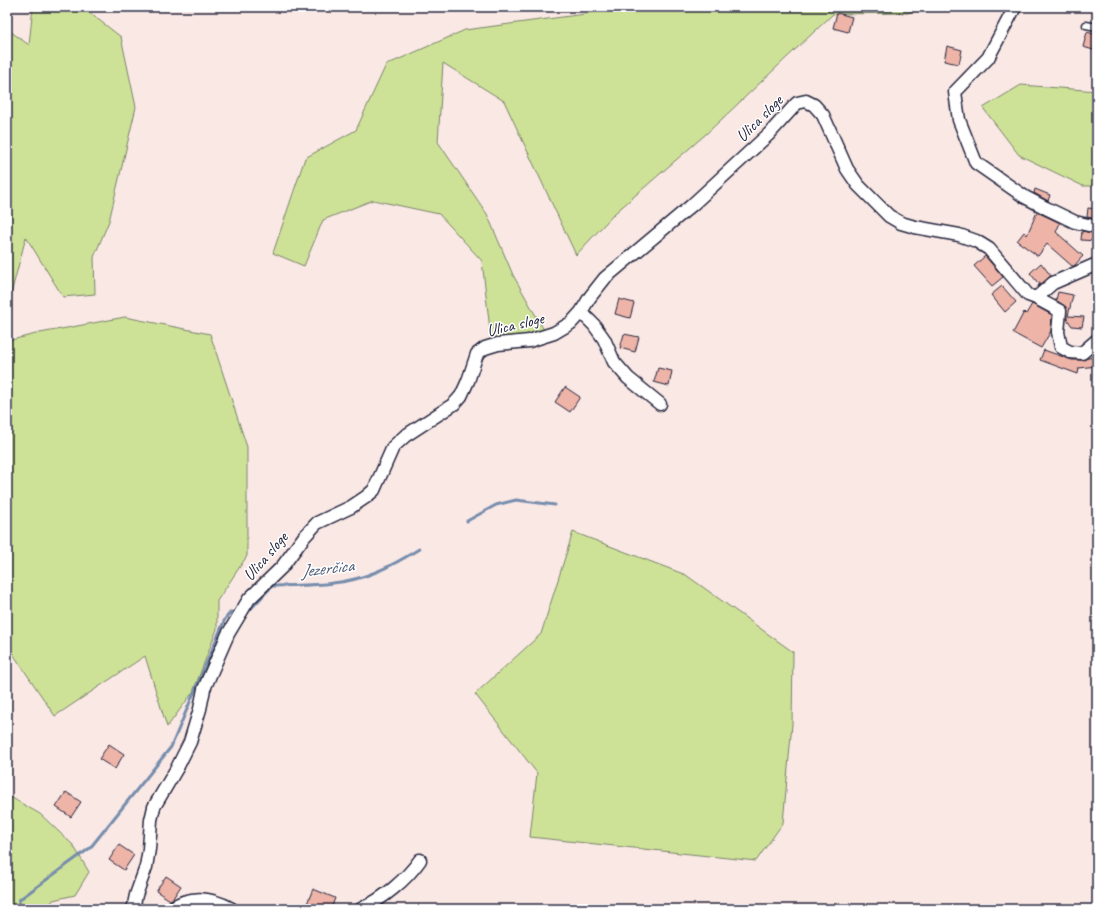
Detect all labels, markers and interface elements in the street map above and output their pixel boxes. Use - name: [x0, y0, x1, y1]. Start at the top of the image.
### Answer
- street label: Ulica sloge: [731, 89, 788, 146]
- street label: Ulica sloge: [485, 307, 547, 341]
- street label: Ulica sloge: [238, 526, 293, 585]
- water label: Jezerčica: [298, 554, 356, 582]

